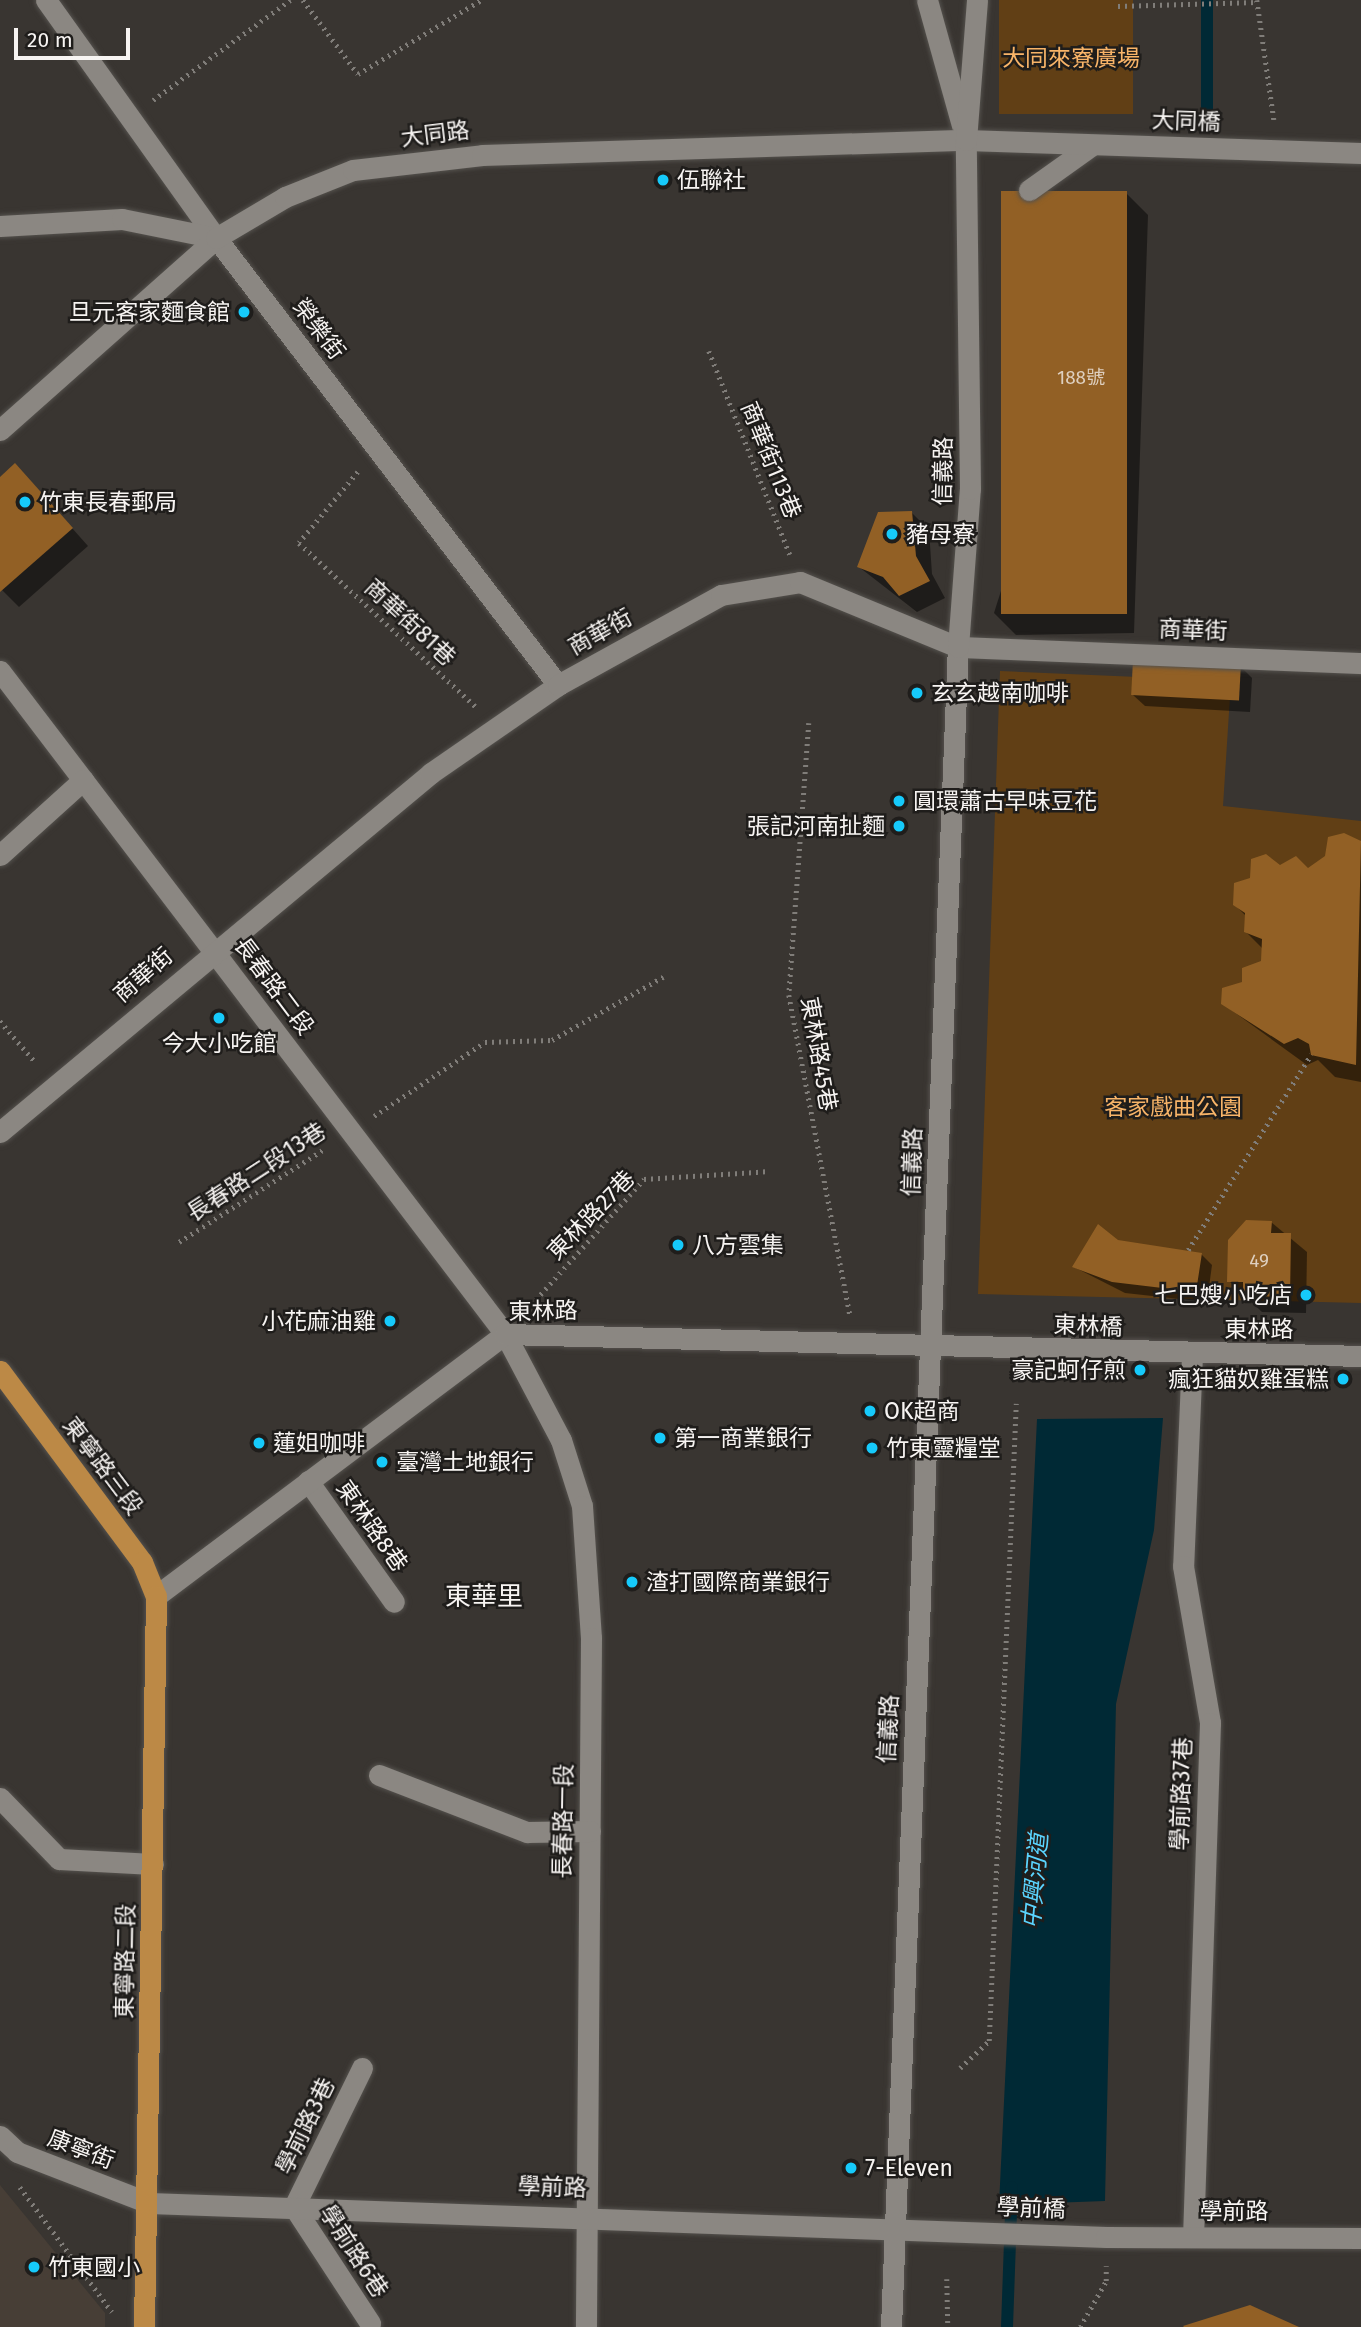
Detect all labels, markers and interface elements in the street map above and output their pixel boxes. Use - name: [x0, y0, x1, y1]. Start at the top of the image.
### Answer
- scale bar: [18, 14, 133, 58]
- text: 20 m: [27, 27, 73, 53]
- park label: 大同來寮廣場: [1002, 44, 1140, 72]
- street label: 大同橋: [1151, 106, 1221, 136]
- street label: 大同路: [399, 116, 471, 152]
- place label: 伍聯社: [677, 166, 746, 194]
- marker: 伍聯社: [655, 172, 671, 188]
- street label: 榮樂街: [287, 293, 351, 365]
- place label: 旦元客家麵食館: [69, 298, 230, 326]
- marker: 旦元客家麵食館: [236, 304, 252, 320]
- house number: 188號: [1057, 367, 1105, 389]
- street label: 商華街113巷: [735, 398, 807, 522]
- street label: 信義路: [929, 436, 957, 506]
- place label: 竹東長春郵局: [39, 488, 177, 516]
- marker: 竹東長春郵局: [17, 494, 33, 510]
- place label: 豬母寮: [906, 520, 975, 548]
- marker: 豬母寮: [884, 526, 900, 542]
- street label: 商華街81巷: [359, 573, 461, 671]
- street label: 商華街: [563, 603, 637, 661]
- street label: 商華街: [1158, 615, 1228, 645]
- place label: 玄玄越南咖啡: [931, 679, 1069, 707]
- marker: 玄玄越南咖啡: [909, 685, 925, 701]
- place label: 圓環蕭古早味豆花: [913, 787, 1097, 815]
- marker: 圓環蕭古早味豆花: [891, 793, 907, 809]
- place label: 張記河南扯麵: [747, 812, 885, 840]
- marker: 張記河南扯麵: [891, 818, 907, 834]
- street label: 長春路二段: [228, 932, 320, 1040]
- street label: 商華街: [108, 942, 178, 1008]
- street label: 東林路45巷: [795, 995, 843, 1113]
- marker: 今大小吃館: [211, 1010, 227, 1026]
- place label: 今大小吃館: [162, 1029, 276, 1057]
- park label: 客家戲曲公園: [1104, 1093, 1242, 1121]
- street label: 長春路二段13巷: [182, 1117, 330, 1227]
- street label: 信義路: [897, 1127, 927, 1197]
- street label: 東林路27巷: [542, 1165, 640, 1265]
- place label: 八方雲集: [692, 1231, 784, 1259]
- marker: 八方雲集: [670, 1237, 686, 1253]
- house number: 49: [1249, 1250, 1269, 1272]
- place label: 七巴嫂小吃店: [1154, 1281, 1292, 1309]
- marker: 七巴嫂小吃店: [1298, 1287, 1314, 1303]
- street label: 東林路: [508, 1297, 578, 1325]
- place label: 小花麻油雞: [261, 1307, 376, 1335]
- street label: 東林橋: [1053, 1311, 1123, 1341]
- marker: 小花麻油雞: [382, 1313, 398, 1329]
- street label: 東林路: [1225, 1315, 1293, 1343]
- place label: 豪記蚵仔煎: [1011, 1356, 1126, 1384]
- marker: 豪記蚵仔煎: [1132, 1362, 1148, 1378]
- place label: 瘋狂貓奴雞蛋糕: [1168, 1365, 1329, 1393]
- marker: 瘋狂貓奴雞蛋糕: [1335, 1371, 1351, 1387]
- place label: OK超商: [884, 1397, 959, 1425]
- marker: OK超商: [862, 1403, 878, 1419]
- street label: 東寧路三段: [57, 1412, 149, 1520]
- place label: 第一商業銀行: [674, 1424, 812, 1452]
- place label: 蓮姐咖啡: [273, 1429, 365, 1457]
- marker: 第一商業銀行: [652, 1430, 668, 1446]
- place label: 竹東靈糧堂: [886, 1434, 1001, 1462]
- marker: 蓮姐咖啡: [251, 1435, 267, 1451]
- marker: 竹東靈糧堂: [864, 1440, 880, 1456]
- place label: 臺灣土地銀行: [396, 1448, 534, 1476]
- marker: 臺灣土地銀行: [374, 1454, 390, 1470]
- street label: 東林路8巷: [331, 1475, 413, 1577]
- place label: 渣打國際商業銀行: [646, 1568, 830, 1596]
- marker: 渣打國際商業銀行: [624, 1574, 640, 1590]
- district label: 東華里: [445, 1581, 523, 1613]
- street label: 信義路: [872, 1694, 904, 1764]
- street label: 學前路37巷: [1165, 1737, 1197, 1851]
- street label: 長春路一段: [548, 1763, 578, 1879]
- water label: 中興河道: [1017, 1832, 1055, 1930]
- street label: 東寧路二段: [110, 1903, 140, 2019]
- street label: 學前路3巷: [270, 2073, 340, 2179]
- street label: 康寧街: [44, 2124, 118, 2174]
- place label: 7-Eleven: [865, 2154, 953, 2182]
- marker: 7-Eleven: [843, 2160, 859, 2176]
- street label: 學前路: [517, 2172, 587, 2202]
- street label: 學前橋: [996, 2193, 1066, 2223]
- street label: 學前路: [1200, 2197, 1268, 2225]
- street label: 學前路6巷: [314, 2200, 394, 2302]
- place label: 竹東國小: [48, 2253, 140, 2281]
- marker: 竹東國小: [26, 2259, 42, 2275]

